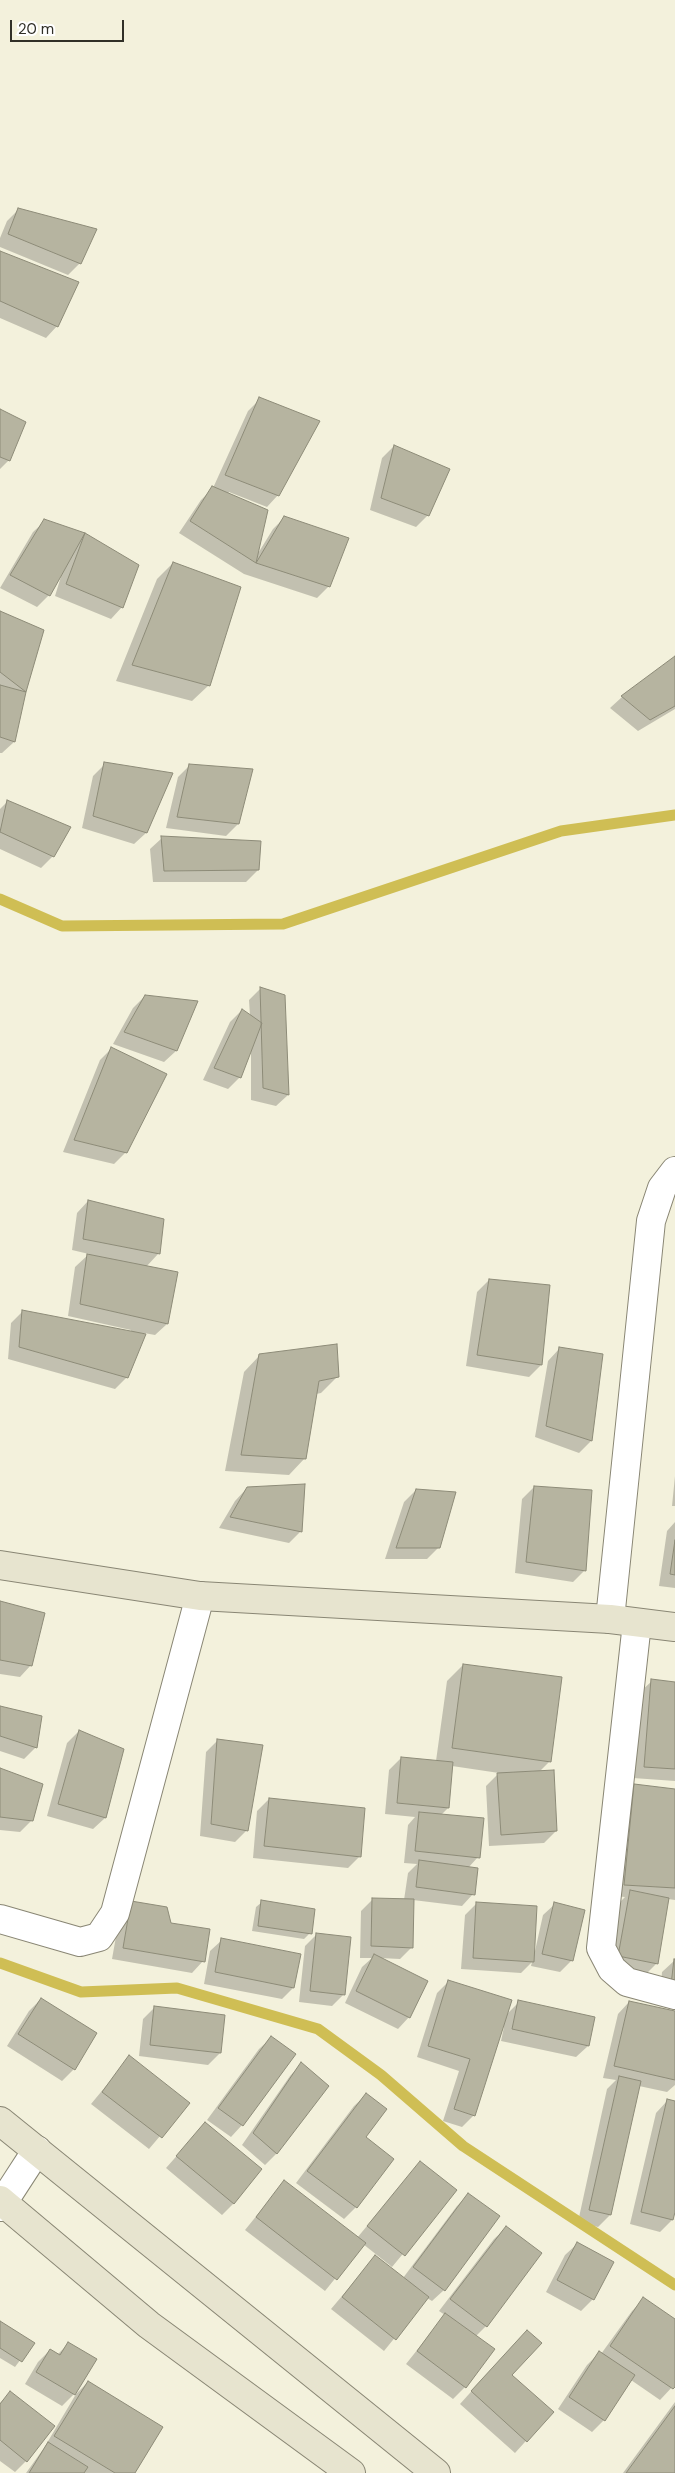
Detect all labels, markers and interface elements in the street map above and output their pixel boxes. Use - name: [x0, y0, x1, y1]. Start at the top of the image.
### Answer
- scale bar: [12, 10, 126, 42]
- text: 20 m: [18, 19, 54, 39]

